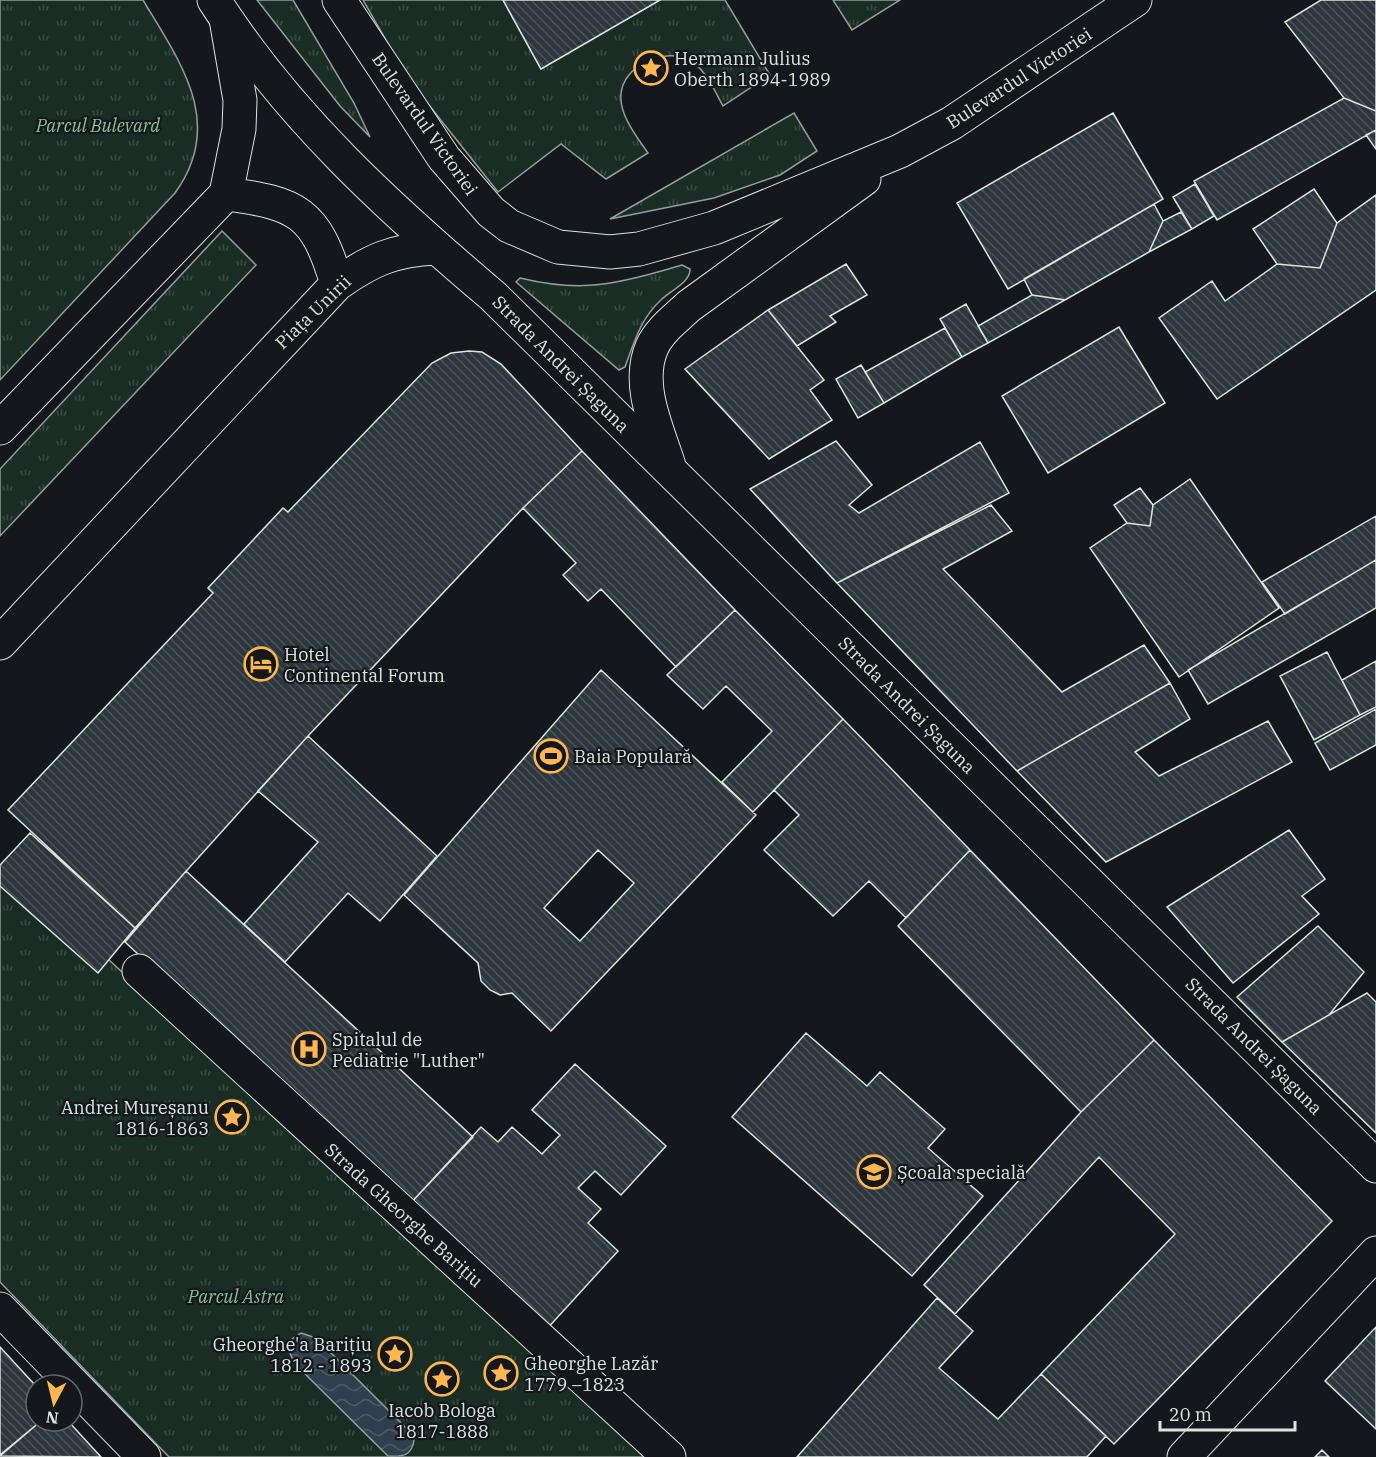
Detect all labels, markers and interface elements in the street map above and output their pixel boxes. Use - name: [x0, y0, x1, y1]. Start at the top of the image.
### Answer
- street label: Bulevardul Victoriei: [942, 22, 1096, 134]
- place label: Hermann Julius Oberth 1894-1989: [674, 47, 831, 91]
- street label: Bulevardul Victoriei: [367, 48, 483, 200]
- place icon: Hermann Julius Oberth 1894-1989: [633, 50, 669, 86]
- park label: Parcul Bulevard: [35, 114, 160, 137]
- street label: Piața Unirii: [270, 270, 356, 354]
- street label: Strada Andrei Șaguna: [488, 291, 634, 437]
- street label: Strada Andrei Șaguna: [834, 632, 980, 778]
- place label: Hotel Continental Forum: [284, 643, 445, 687]
- hotel icon: Hotel Continental Forum: [243, 646, 279, 682]
- sports icon: Baia Populară: [533, 738, 569, 774]
- place label: Baia Populară: [574, 745, 692, 768]
- street label: Strada Andrei Șaguna: [1181, 973, 1327, 1119]
- place label: Spitalul de Pediatrie "Luther": [332, 1028, 485, 1072]
- hospital icon: Spitalul de Pediatrie "Luther": [291, 1031, 327, 1067]
- place label: Andrei Mureșanu 1816-1863: [61, 1096, 209, 1140]
- place icon: Andrei Mureșanu 1816-1863: [214, 1099, 250, 1135]
- street label: Strada Gheorghe Barițiu: [320, 1138, 488, 1292]
- school or university icon: Școala specială: [856, 1154, 892, 1190]
- place label: Școala specială: [897, 1161, 1026, 1184]
- park label: Parcul Astra: [187, 1285, 284, 1308]
- place label: Gheorghe'a Barițiu 1812 - 1893: [213, 1333, 372, 1377]
- place icon: Gheorghe'a Barițiu 1812 - 1893: [377, 1336, 413, 1372]
- place label: Gheorghe Lazăr 1779 –1823: [524, 1352, 658, 1396]
- place icon: Gheorghe Lazăr 1779 –1823: [483, 1355, 519, 1391]
- place icon: Iacob Bologa 1817-1888: [424, 1361, 460, 1397]
- north arrow: [24, 1373, 84, 1433]
- scale bar: [1160, 1394, 1295, 1432]
- place label: Iacob Bologa 1817-1888: [388, 1399, 496, 1443]
- text: 20 m: [1169, 1403, 1212, 1426]
- text: N: [45, 1407, 60, 1429]

